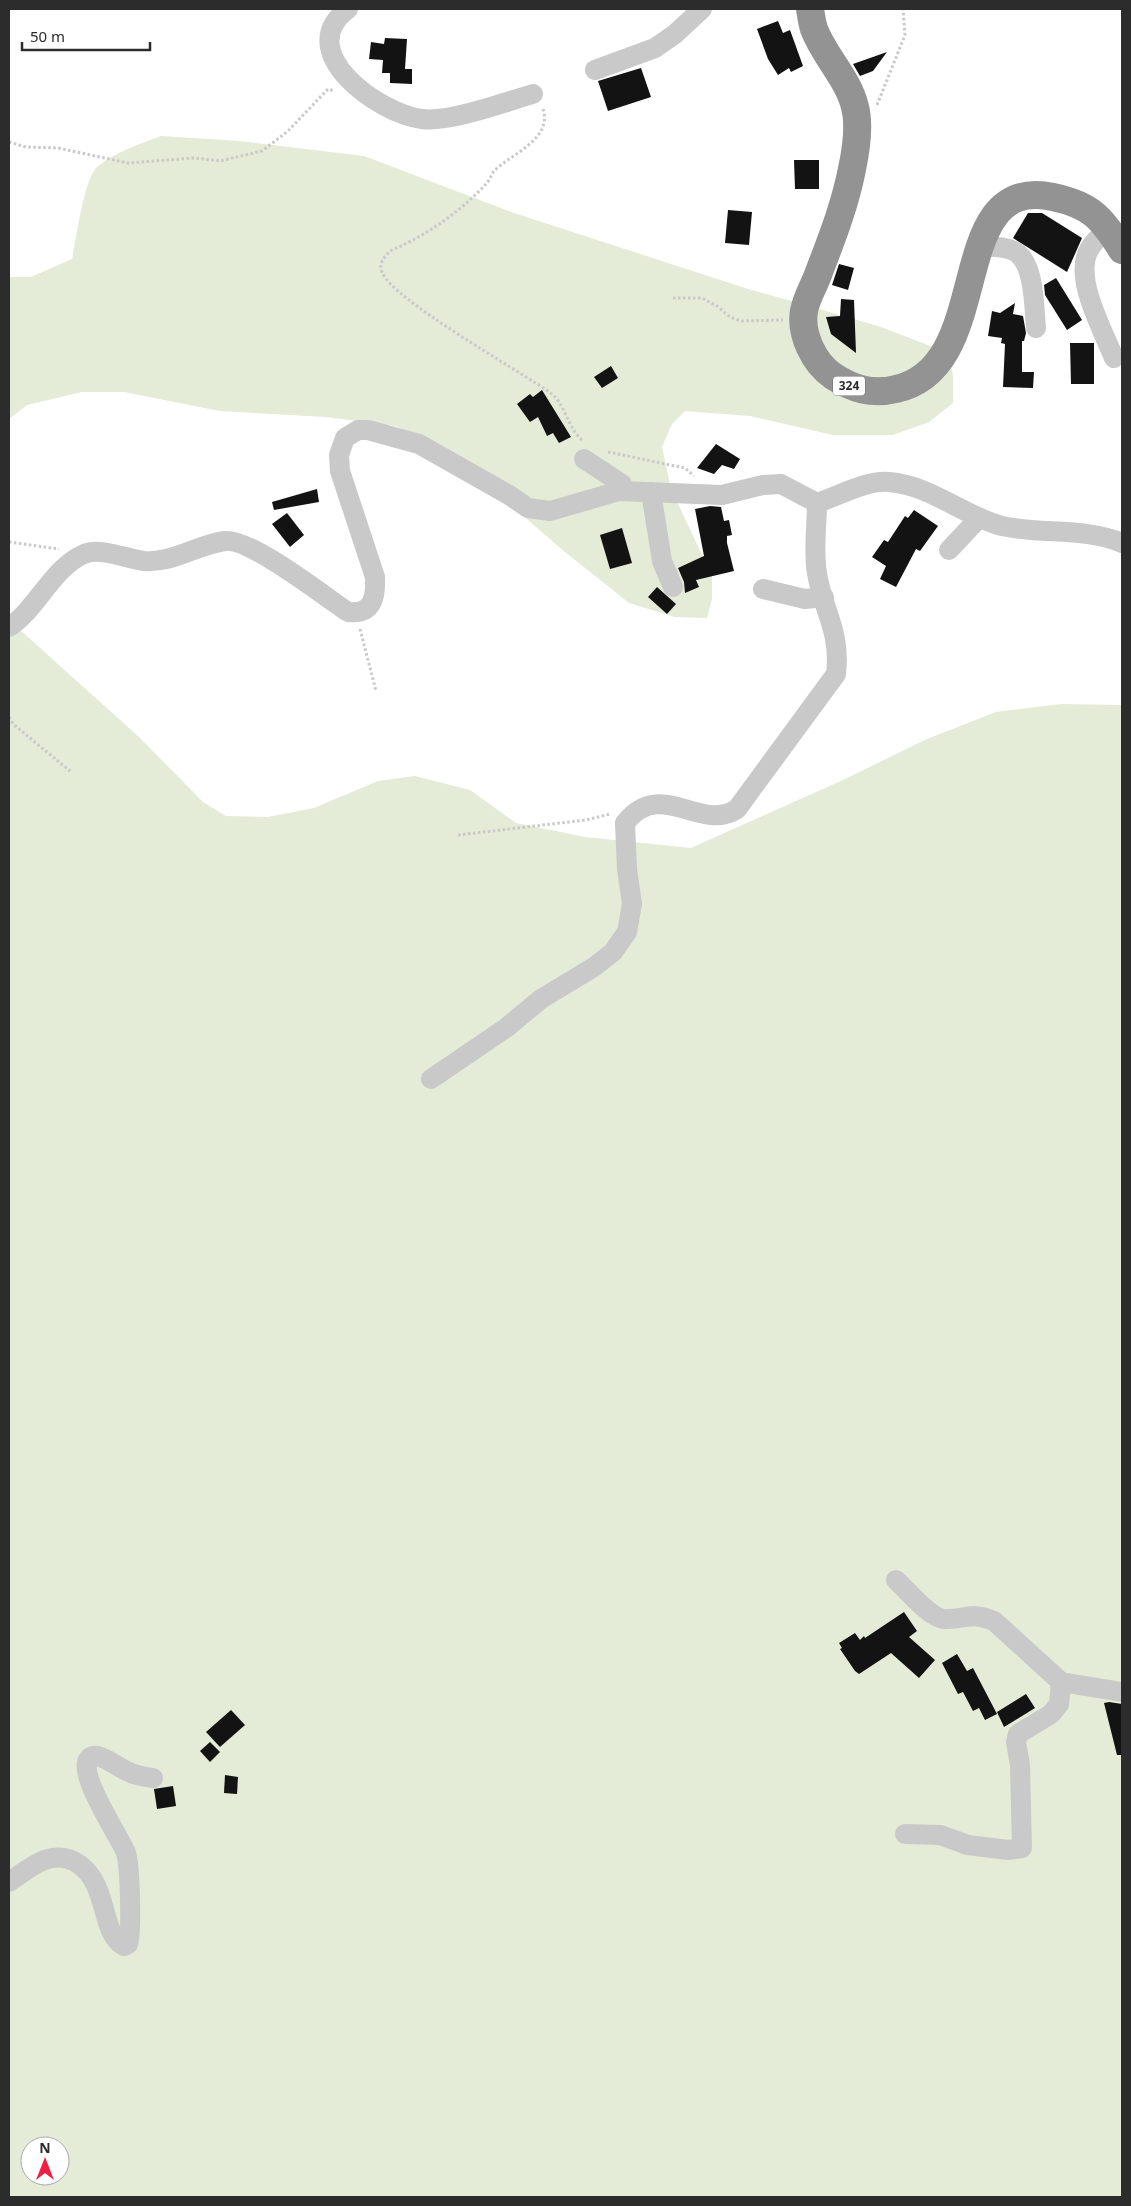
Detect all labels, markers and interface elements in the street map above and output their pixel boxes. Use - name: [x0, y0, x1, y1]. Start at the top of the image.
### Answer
- scale bar: [22, 20, 150, 52]
- text: 50 m: [30, 26, 65, 46]
- road number: 324: [833, 376, 865, 396]
- north arrow: [20, 2136, 70, 2186]
- text: N: [39, 2138, 51, 2157]

